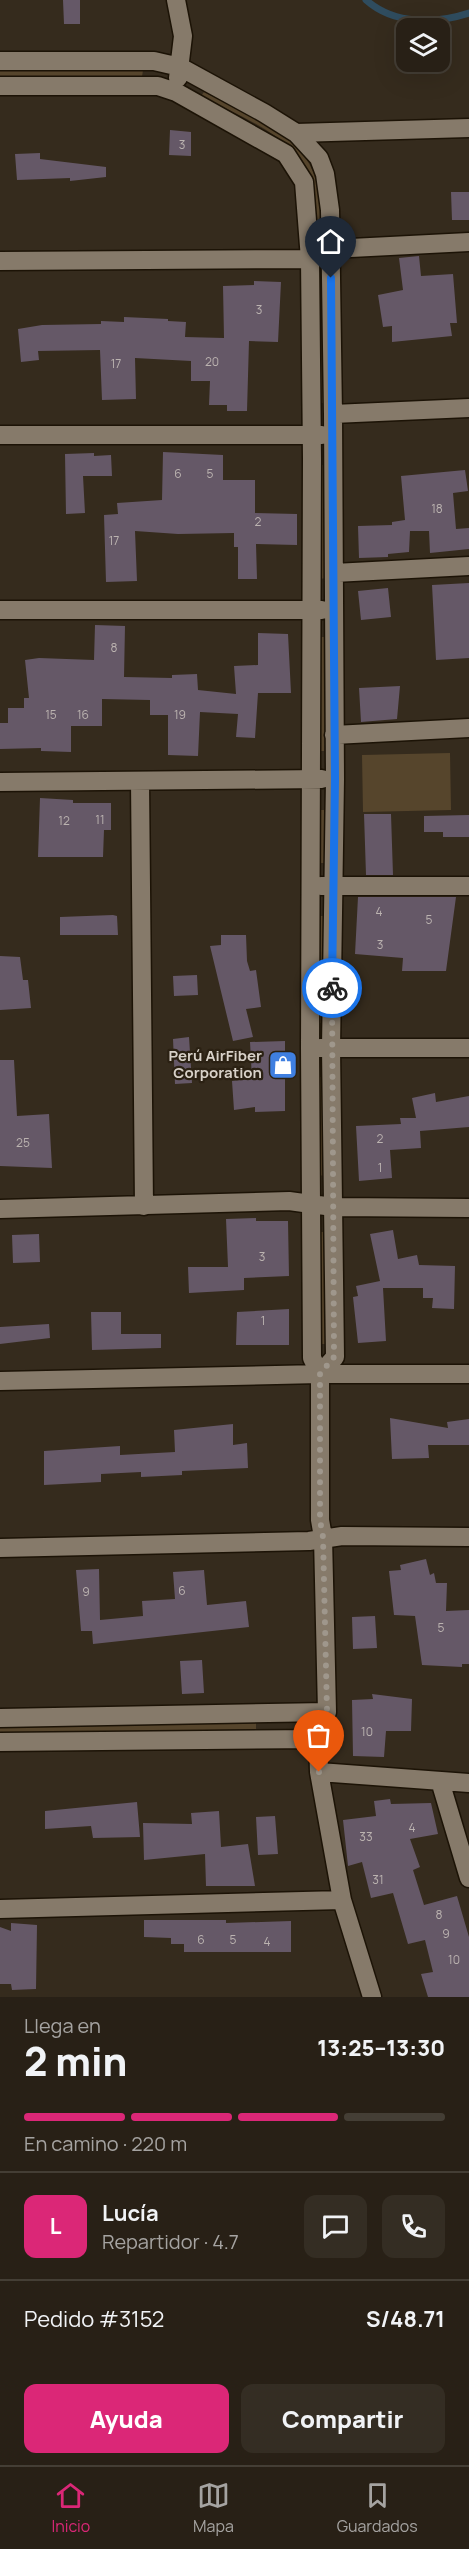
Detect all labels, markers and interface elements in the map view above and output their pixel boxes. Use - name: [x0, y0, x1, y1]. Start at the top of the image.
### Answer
- map controls: [396, 18, 450, 72]
- button: layers: [396, 18, 450, 72]
- house number: 3: [179, 136, 185, 153]
- pin: [305, 216, 356, 278]
- icon: home: [314, 225, 347, 258]
- house number: 3: [256, 301, 262, 318]
- house number: 20: [205, 353, 219, 370]
- house number: 17: [111, 355, 121, 372]
- house number: 6: [174, 465, 182, 482]
- house number: 5: [207, 465, 214, 482]
- house number: 18: [431, 500, 443, 517]
- house number: 2: [255, 513, 262, 530]
- house number: 17: [109, 532, 119, 549]
- house number: 8: [111, 639, 118, 656]
- house number: 15: [45, 706, 57, 723]
- house number: 16: [77, 706, 89, 723]
- house number: 19: [174, 706, 186, 723]
- house number: 11: [95, 811, 105, 828]
- house number: 12: [58, 812, 70, 829]
- house number: 4: [375, 903, 383, 920]
- house number: 5: [426, 911, 433, 928]
- house number: 3: [377, 936, 383, 953]
- courier: [302, 958, 362, 1018]
- icon: bike: [316, 972, 349, 1005]
- place label: Perú AirFiber Corporation: [169, 1045, 262, 1083]
- shop icon: Perú AirFiber Corporation: [267, 1049, 299, 1081]
- house number: 2: [377, 1130, 384, 1147]
- house number: 25: [16, 1134, 30, 1151]
- house number: 1: [378, 1159, 382, 1176]
- house number: 3: [259, 1248, 265, 1265]
- house number: 1: [261, 1312, 265, 1329]
- house number: 6: [178, 1582, 186, 1599]
- house number: 9: [82, 1583, 90, 1600]
- house number: 5: [438, 1619, 445, 1636]
- pin: [293, 1710, 344, 1772]
- icon: bag: [302, 1719, 335, 1752]
- house number: 10: [361, 1723, 373, 1740]
- house number: 4: [408, 1819, 416, 1836]
- house number: 33: [359, 1828, 373, 1845]
- house number: 31: [372, 1871, 384, 1888]
- house number: 8: [436, 1906, 443, 1923]
- house number: 9: [442, 1925, 450, 1942]
- house number: 6: [197, 1931, 205, 1948]
- house number: 5: [230, 1931, 237, 1948]
- house number: 4: [263, 1933, 271, 1950]
- house number: 10: [448, 1951, 460, 1968]
- text: Llega en: [24, 2012, 101, 2039]
- text: 13:25–13:30: [317, 2033, 445, 2063]
- text: 2 min: [24, 2034, 127, 2088]
- text: En camino · 220 m: [24, 2130, 187, 2157]
- button: chat: [304, 2195, 367, 2258]
- button: phone: [382, 2195, 445, 2258]
- text: Lucía: [102, 2198, 159, 2228]
- text: L: [50, 2211, 61, 2241]
- text: Repartidor · 4.7: [102, 2228, 239, 2255]
- text: Pedido #3152: [24, 2304, 164, 2334]
- text: S/48.71: [366, 2304, 445, 2334]
- button: Ayuda: [24, 2384, 229, 2453]
- button: Compartir: [241, 2384, 445, 2453]
- tab: Inicio: [51, 2479, 90, 2537]
- tab: Mapa: [193, 2479, 234, 2537]
- tab: Guardados: [337, 2479, 418, 2537]

